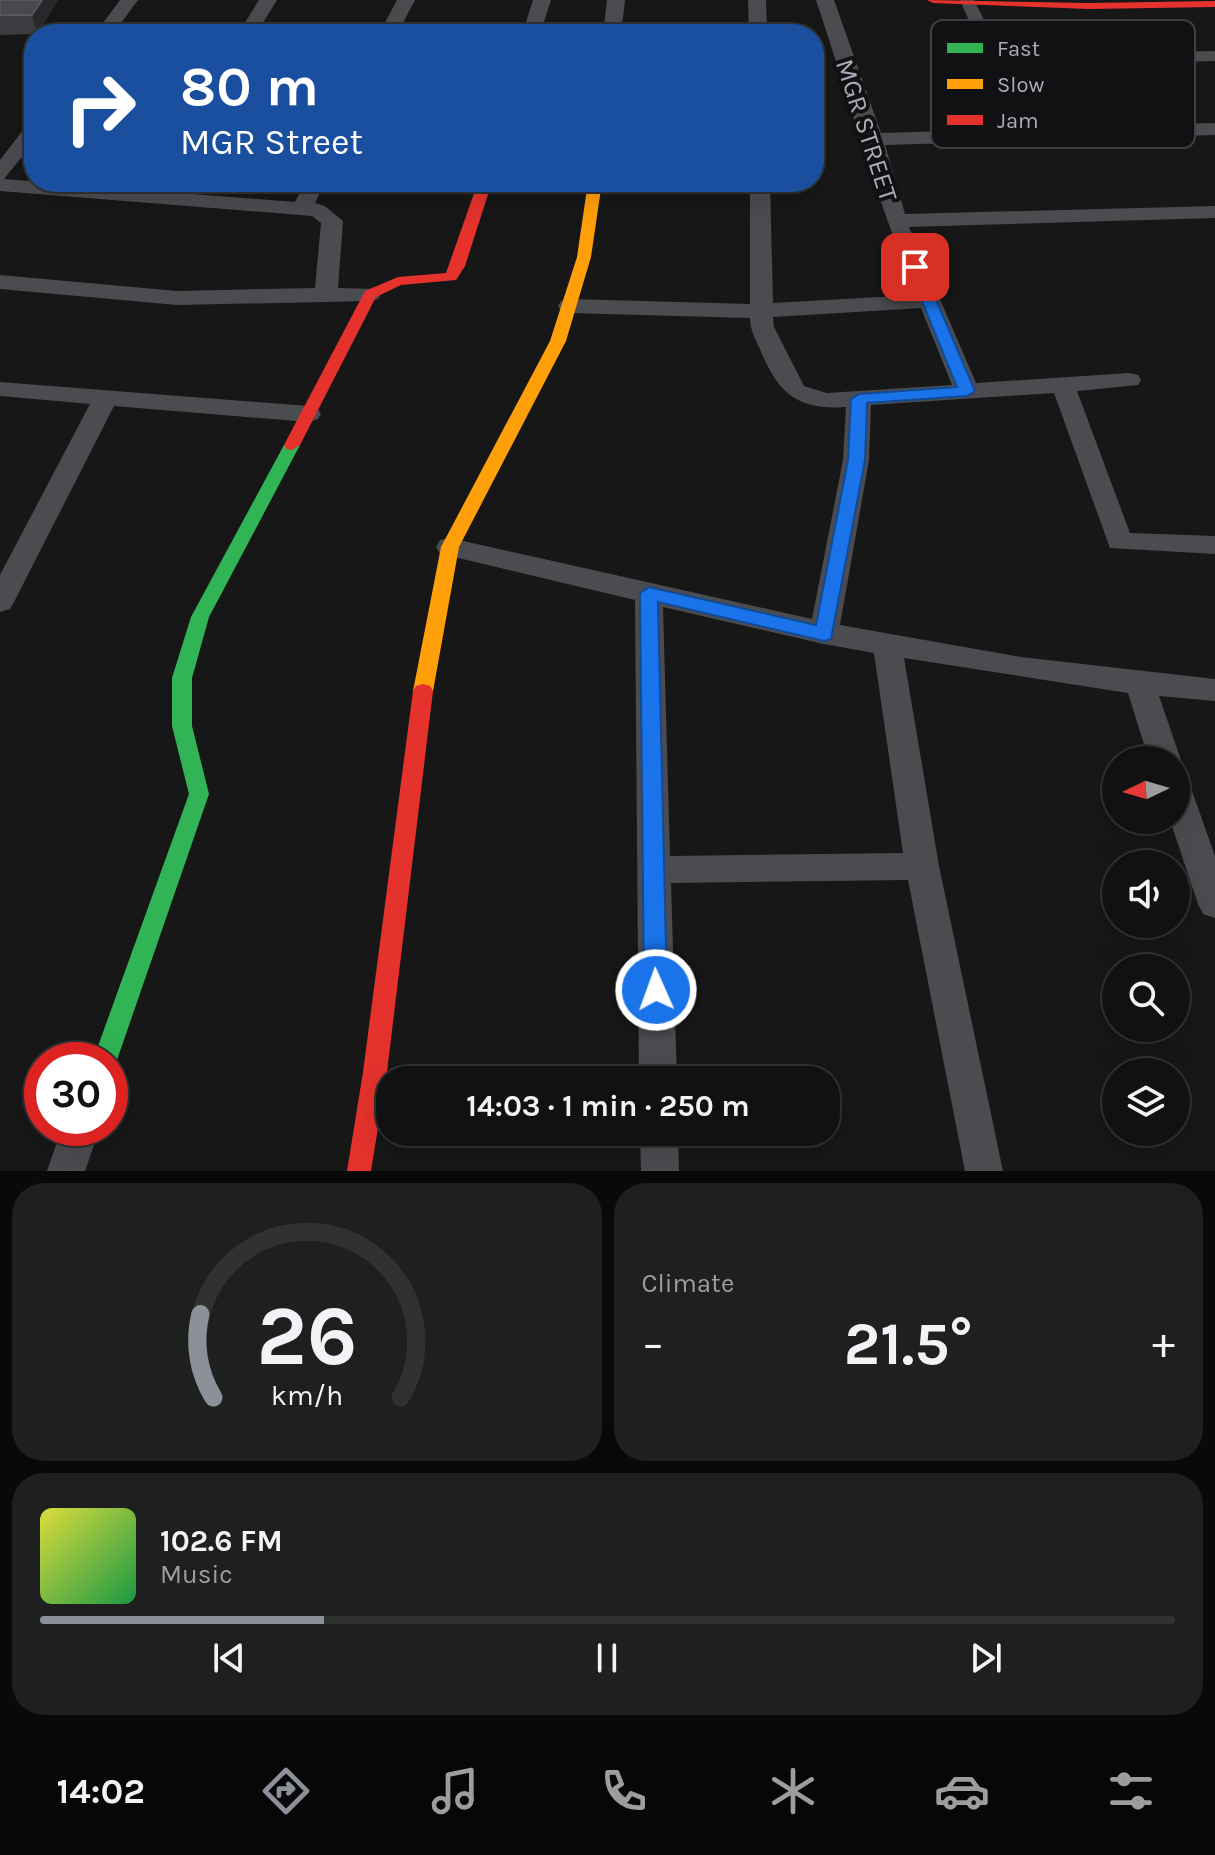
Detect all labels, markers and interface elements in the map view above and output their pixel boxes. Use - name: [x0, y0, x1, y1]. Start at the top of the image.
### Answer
- legend: [931, 20, 1195, 148]
- text: Fast: [997, 36, 1040, 62]
- text: 80 m: [180, 54, 319, 119]
- street label: MGR STREET: [829, 55, 904, 205]
- icon: right: [48, 56, 152, 160]
- text: Slow: [997, 72, 1044, 98]
- text: Jam: [997, 108, 1039, 134]
- text: MGR Street: [180, 121, 363, 163]
- pin: [881, 233, 949, 301]
- icon: arrive: [893, 245, 937, 289]
- north arrow: [1102, 746, 1190, 834]
- map controls: [1102, 746, 1190, 1146]
- button: sound: [1102, 850, 1190, 938]
- position arrow: [614, 948, 698, 1032]
- button: search: [1102, 954, 1190, 1042]
- speed limit sign: 30: [24, 1042, 128, 1146]
- button: layers: [1102, 1058, 1190, 1146]
- text: 14:03 · 1 min · 250 m: [466, 1088, 750, 1124]
- text: Climate: [642, 1268, 734, 1299]
- text: 26: [256, 1288, 357, 1385]
- text: 21.5°: [844, 1309, 973, 1379]
- text: −: [642, 1318, 665, 1369]
- text: +: [1152, 1318, 1175, 1369]
- text: km/h: [271, 1379, 343, 1412]
- text: 102.6 FM: [160, 1523, 283, 1559]
- text: Music: [160, 1559, 233, 1590]
- icon: previous: [207, 1636, 251, 1680]
- icon: pause: [585, 1636, 629, 1680]
- icon: next: [964, 1636, 1008, 1680]
- icon: directions: [258, 1763, 314, 1819]
- icon: music: [427, 1763, 483, 1819]
- icon: phone: [596, 1763, 652, 1819]
- icon: climate: [765, 1763, 821, 1819]
- icon: car: [934, 1763, 990, 1819]
- icon: filters: [1103, 1763, 1159, 1819]
- text: 14:02: [56, 1770, 145, 1812]

